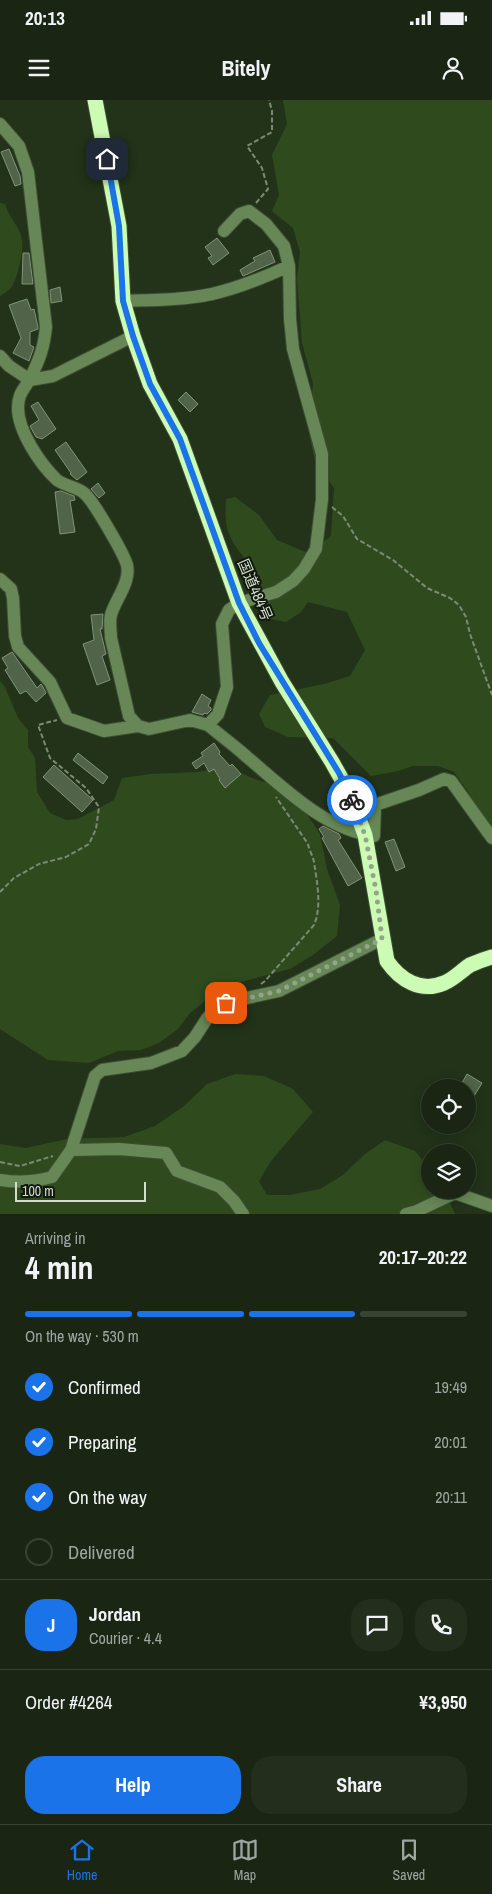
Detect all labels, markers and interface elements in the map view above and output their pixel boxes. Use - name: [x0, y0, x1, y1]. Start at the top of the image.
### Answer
- text: 20:13: [25, 5, 65, 31]
- text: Bitely: [221, 53, 271, 83]
- icon: menu: [25, 54, 53, 82]
- icon: person: [439, 54, 467, 82]
- pin: [86, 138, 128, 180]
- icon: home: [93, 145, 121, 173]
- street label: 国道484号: [233, 556, 278, 624]
- courier: [327, 775, 377, 825]
- icon: bike: [338, 786, 366, 814]
- pin: [205, 982, 247, 1024]
- icon: bag: [212, 989, 240, 1017]
- map controls: [421, 1079, 476, 1199]
- button: locate: [421, 1079, 476, 1134]
- button: layers: [421, 1144, 476, 1199]
- scale bar: [15, 1179, 146, 1202]
- text: 100 m: [22, 1182, 54, 1200]
- text: Arriving in: [25, 1227, 86, 1249]
- text: 20:17–20:22: [379, 1244, 467, 1270]
- text: 4 min: [25, 1246, 94, 1289]
- text: On the way · 530 m: [25, 1325, 139, 1347]
- icon: check: [25, 1373, 53, 1401]
- text: Confirmed: [68, 1374, 141, 1400]
- text: 19:49: [434, 1376, 467, 1398]
- icon: check: [25, 1428, 53, 1456]
- text: Preparing: [68, 1429, 136, 1455]
- text: 20:01: [434, 1431, 467, 1453]
- icon: check: [25, 1483, 53, 1511]
- text: On the way: [68, 1484, 147, 1510]
- text: 20:11: [435, 1486, 467, 1508]
- text: Delivered: [68, 1539, 135, 1565]
- button: chat: [351, 1599, 403, 1651]
- button: phone: [415, 1599, 467, 1651]
- text: Jordan: [89, 1601, 141, 1627]
- text: J: [47, 1612, 55, 1638]
- text: Courier · 4.4: [89, 1627, 162, 1649]
- text: Order #4264: [25, 1689, 112, 1715]
- text: ¥3,950: [419, 1689, 467, 1715]
- button: Help: [25, 1756, 241, 1814]
- button: Share: [251, 1756, 467, 1814]
- tab: Home: [67, 1836, 97, 1884]
- tab: Map: [231, 1836, 259, 1884]
- tab: Saved: [393, 1836, 425, 1884]

